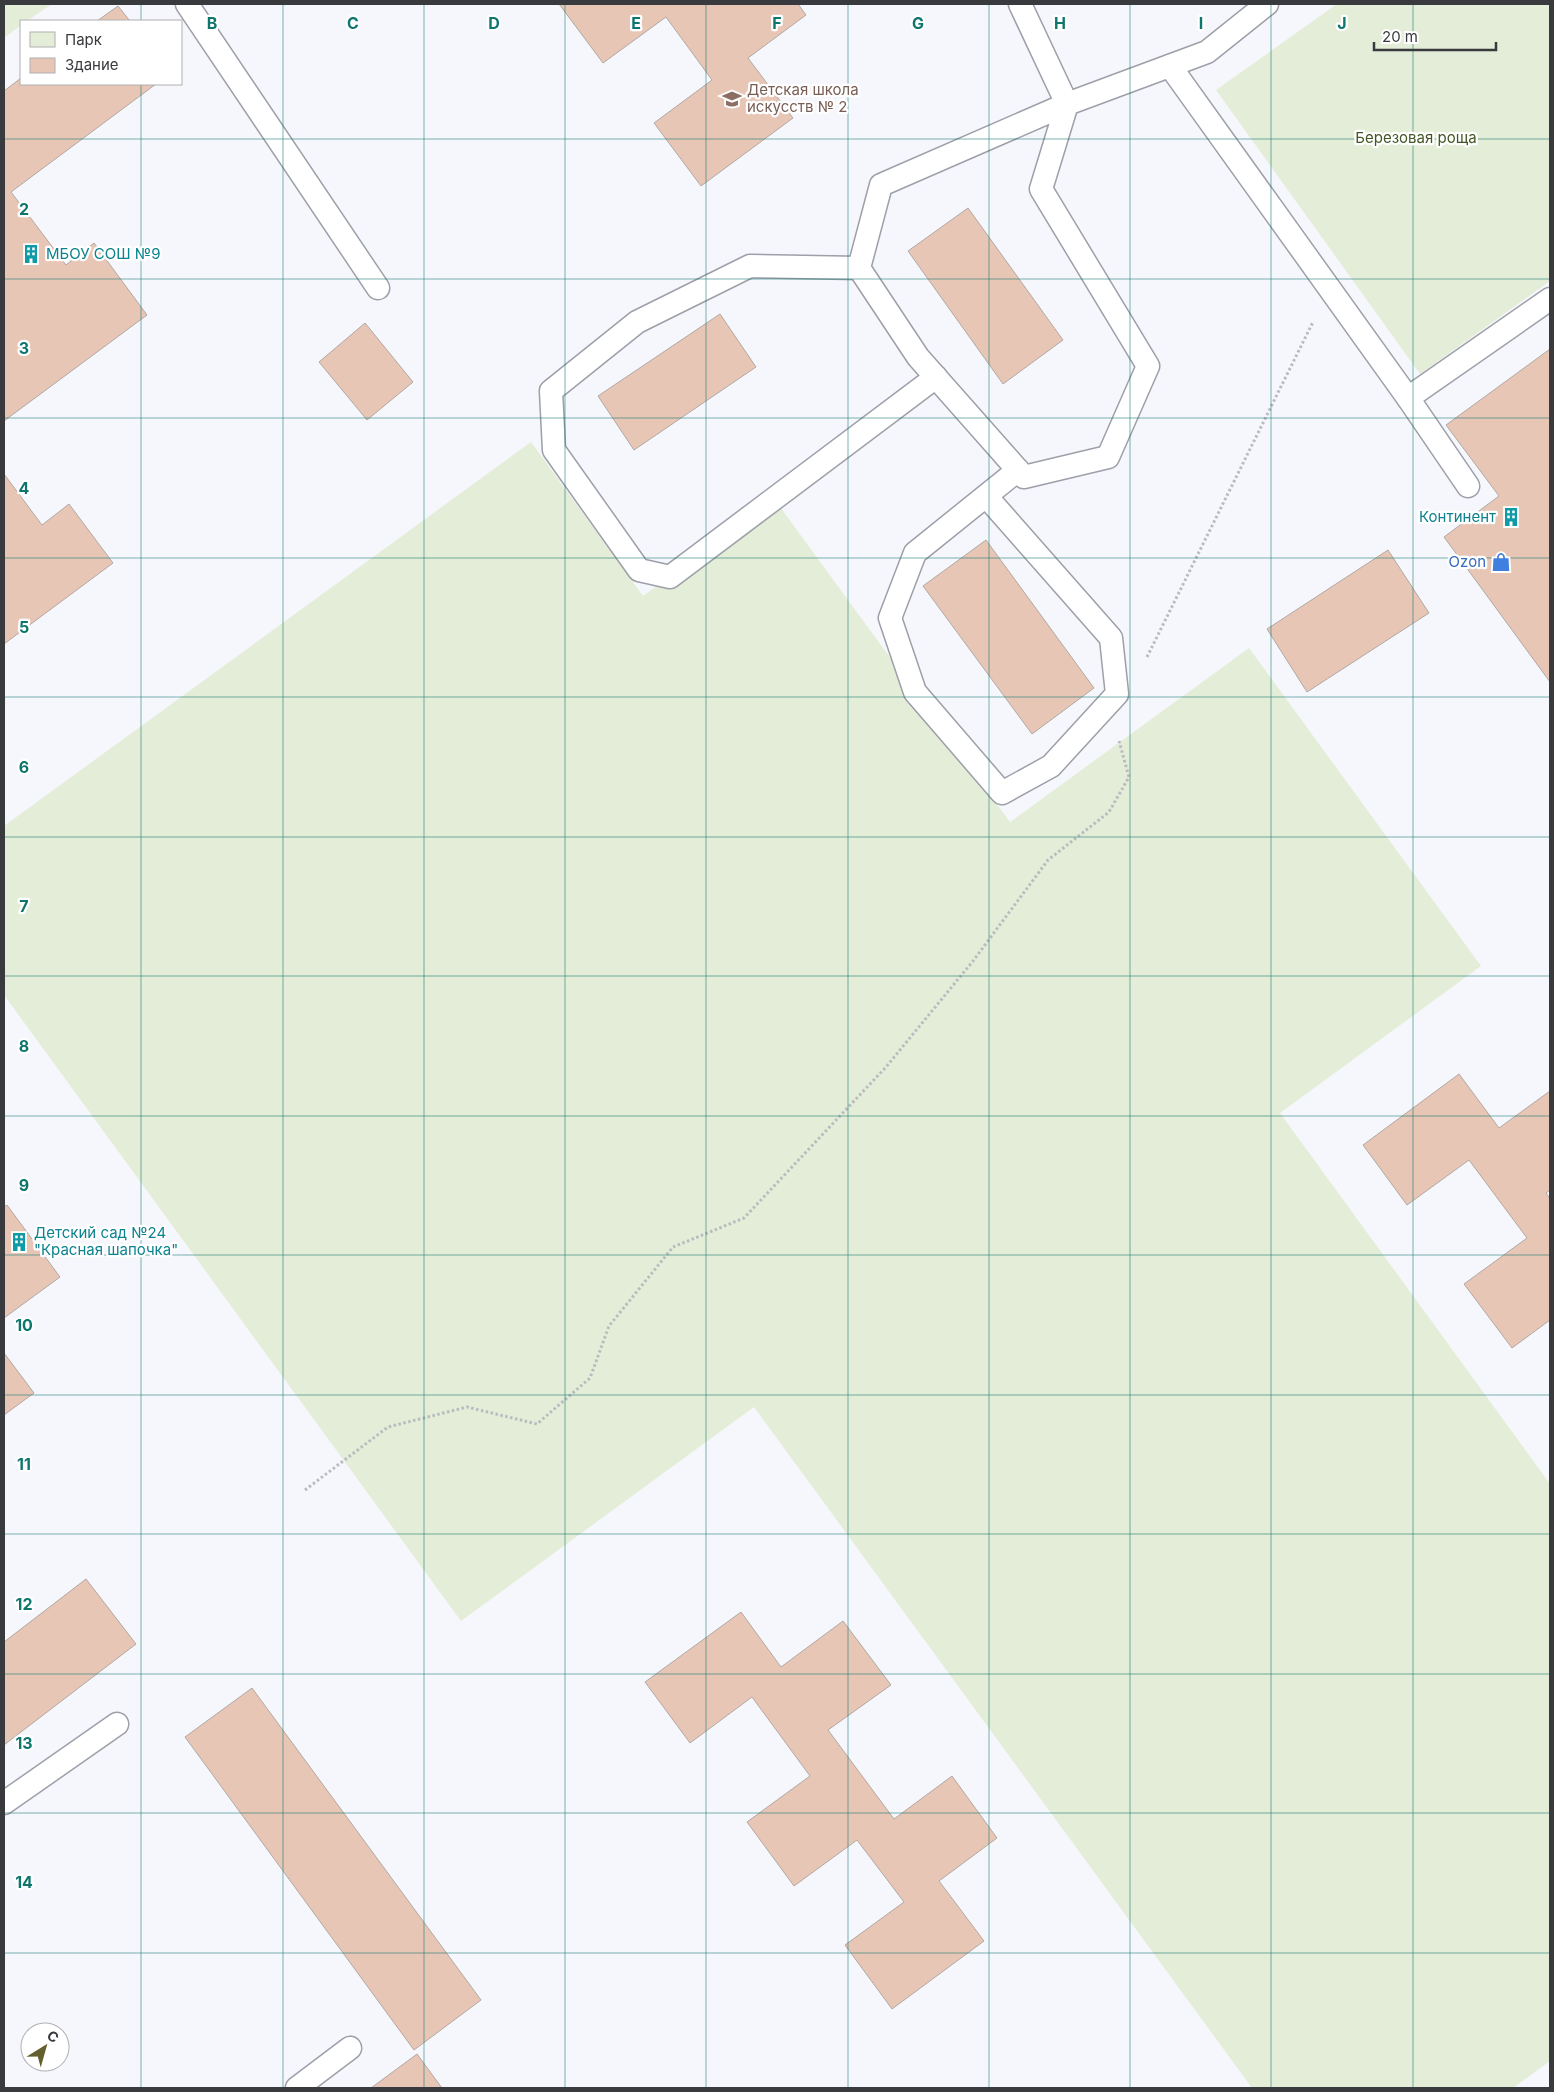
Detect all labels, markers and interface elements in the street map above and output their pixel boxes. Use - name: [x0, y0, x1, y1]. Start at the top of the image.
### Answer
- text: B: [207, 13, 217, 33]
- text: C: [347, 13, 359, 33]
- text: D: [488, 13, 500, 33]
- text: E: [631, 13, 641, 33]
- text: F: [772, 13, 782, 33]
- text: G: [912, 13, 924, 33]
- text: H: [1054, 13, 1066, 33]
- text: I: [1199, 13, 1203, 33]
- text: J: [1337, 13, 1347, 33]
- legend: [20, 20, 182, 85]
- scale bar: [1374, 20, 1496, 52]
- text: 20 m: [1382, 27, 1418, 46]
- text: Парк: [65, 30, 102, 49]
- text: Здание: [65, 55, 119, 74]
- place label: Детская школа искусств № 2: [747, 80, 859, 116]
- school or university icon: Детская школа искусств № 2: [721, 88, 743, 110]
- park label: Березовая роща: [1355, 128, 1477, 147]
- text: 2: [19, 199, 29, 219]
- building icon: МБОУ СОШ №9: [20, 243, 42, 265]
- place label: МБОУ СОШ №9: [46, 244, 161, 263]
- text: 3: [19, 338, 29, 358]
- text: 4: [19, 478, 30, 498]
- building icon: Континент: [1500, 506, 1522, 528]
- place label: Континент: [1419, 507, 1496, 526]
- shop icon: Ozon: [1490, 551, 1512, 573]
- place label: Ozon: [1449, 552, 1486, 571]
- text: 5: [19, 617, 29, 637]
- text: 6: [19, 757, 29, 777]
- text: 7: [19, 896, 29, 916]
- text: 8: [19, 1036, 29, 1056]
- text: 9: [19, 1175, 29, 1195]
- place label: Детский сад №24 "Красная шапочка": [34, 1223, 178, 1259]
- building icon: Детский сад №24 "Красная шапочка": [8, 1231, 30, 1253]
- text: 10: [15, 1315, 33, 1335]
- text: 11: [17, 1454, 31, 1474]
- text: 12: [16, 1594, 32, 1614]
- text: 13: [15, 1733, 33, 1753]
- text: 14: [15, 1872, 33, 1892]
- north arrow: [20, 2022, 70, 2072]
- text: С: [44, 2026, 62, 2046]

